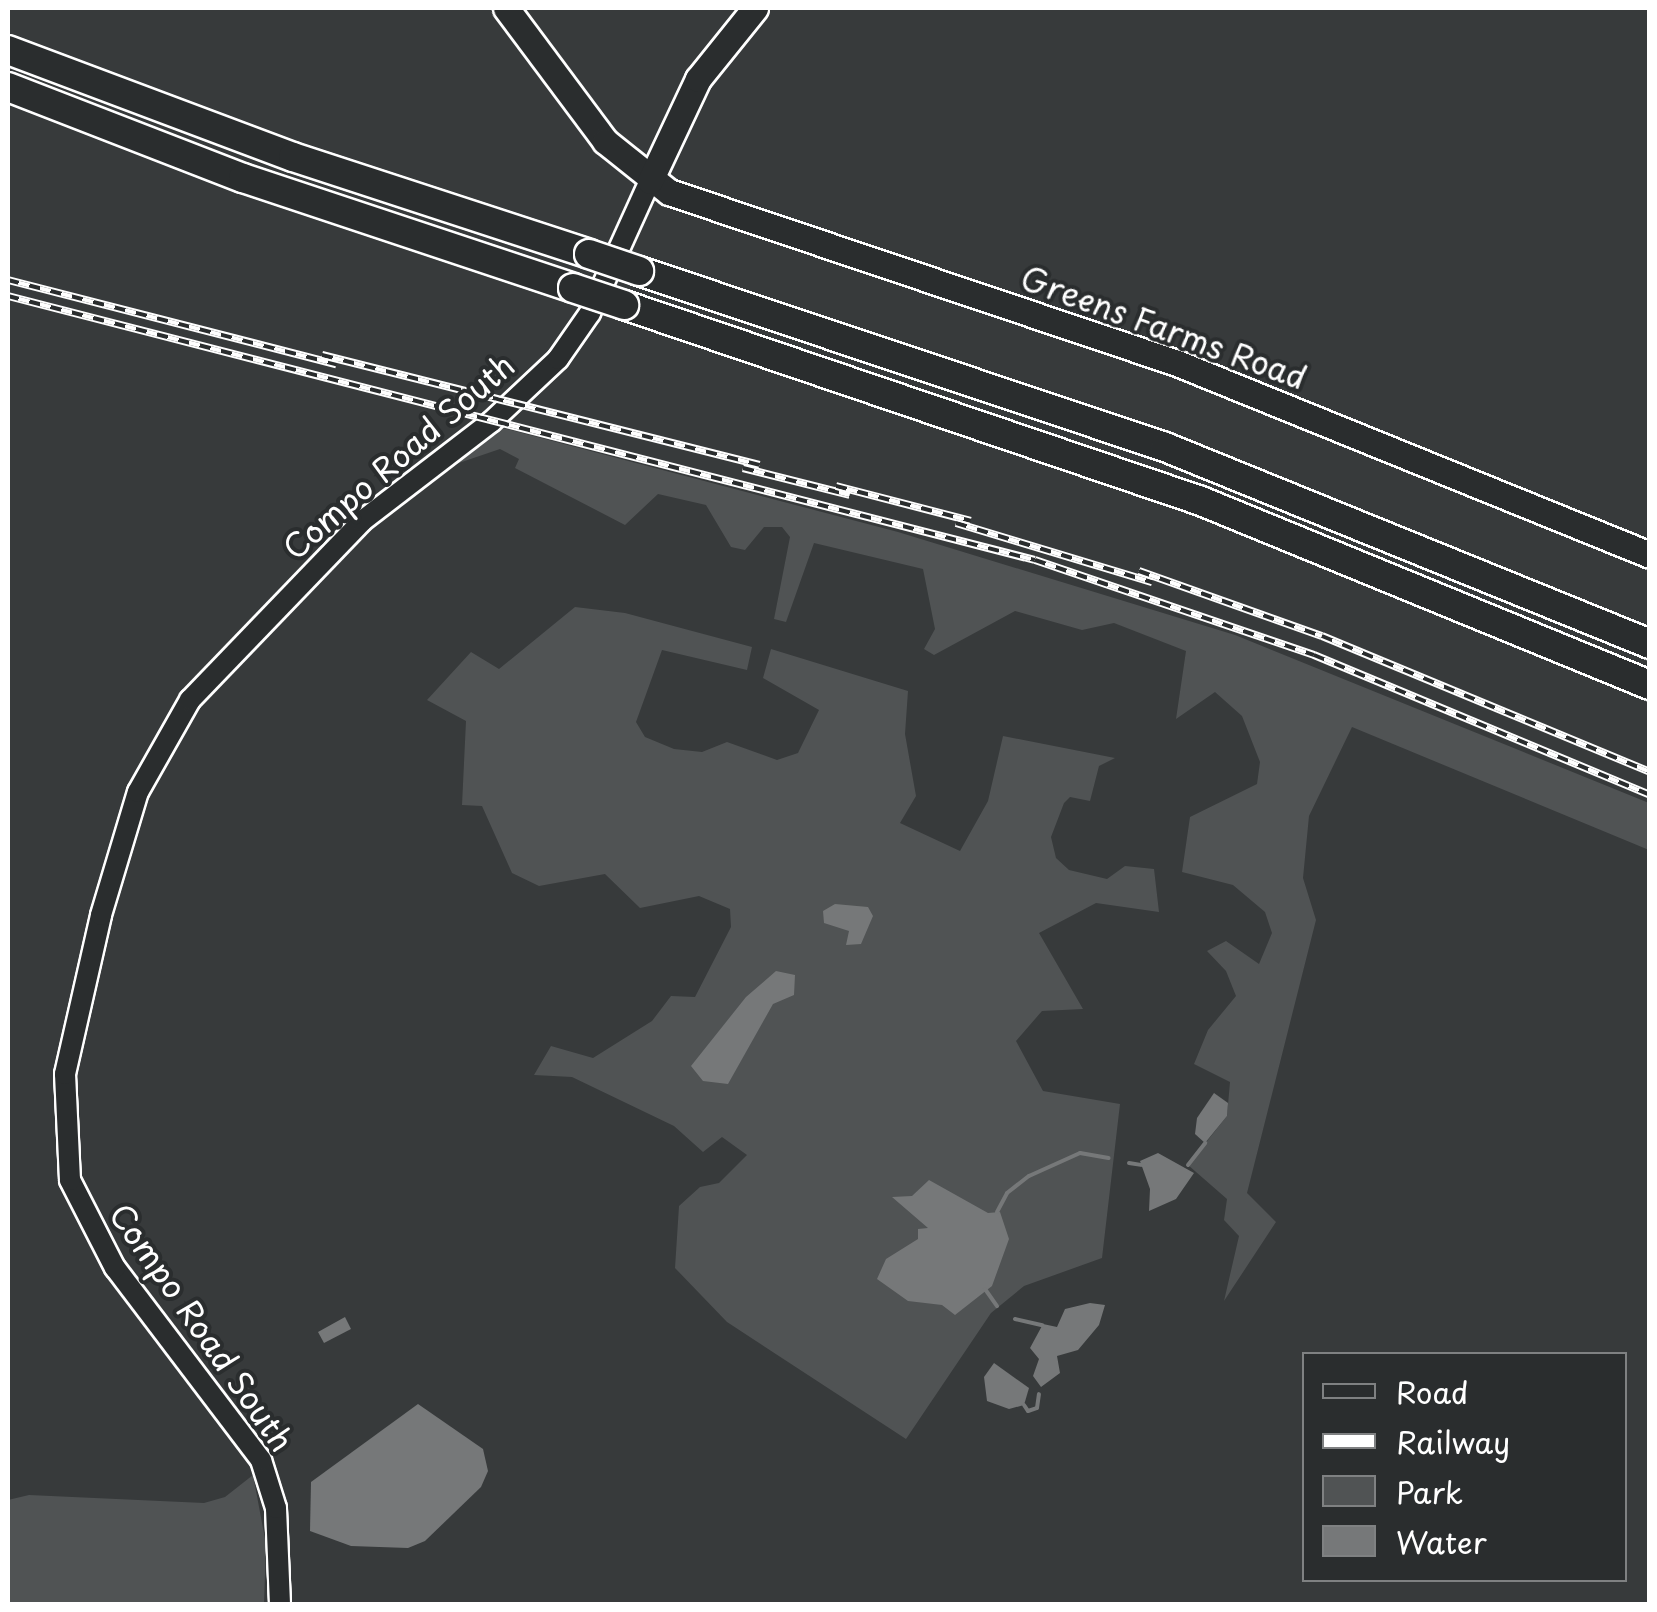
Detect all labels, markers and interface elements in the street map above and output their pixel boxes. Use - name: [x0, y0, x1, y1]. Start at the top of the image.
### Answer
- street label: Greens Farms Road: [1014, 257, 1314, 397]
- street label: Compo Road South: [275, 345, 521, 567]
- street label: Compo Road South: [102, 1196, 302, 1458]
- legend: [1302, 1352, 1627, 1582]
- text: Road: [1396, 1369, 1469, 1414]
- text: Railway: [1396, 1419, 1510, 1464]
- text: Park: [1396, 1469, 1463, 1514]
- text: Water: [1396, 1519, 1487, 1564]

